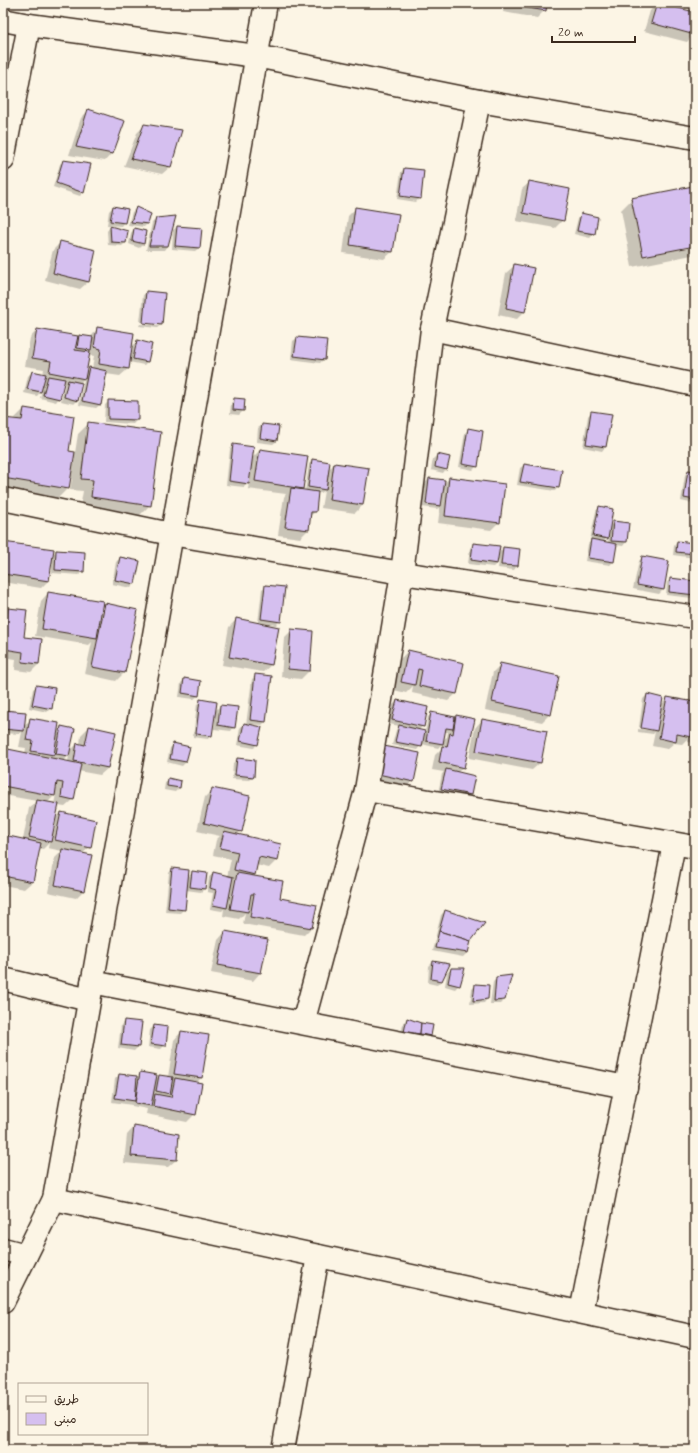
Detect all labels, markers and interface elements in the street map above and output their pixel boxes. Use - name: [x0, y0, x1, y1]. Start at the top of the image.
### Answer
- scale bar: [552, 18, 635, 44]
- text: 20 m: [558, 25, 584, 41]
- legend: [18, 1383, 148, 1435]
- text: طريق: [54, 1392, 79, 1408]
- text: مبنى: [54, 1412, 77, 1428]

